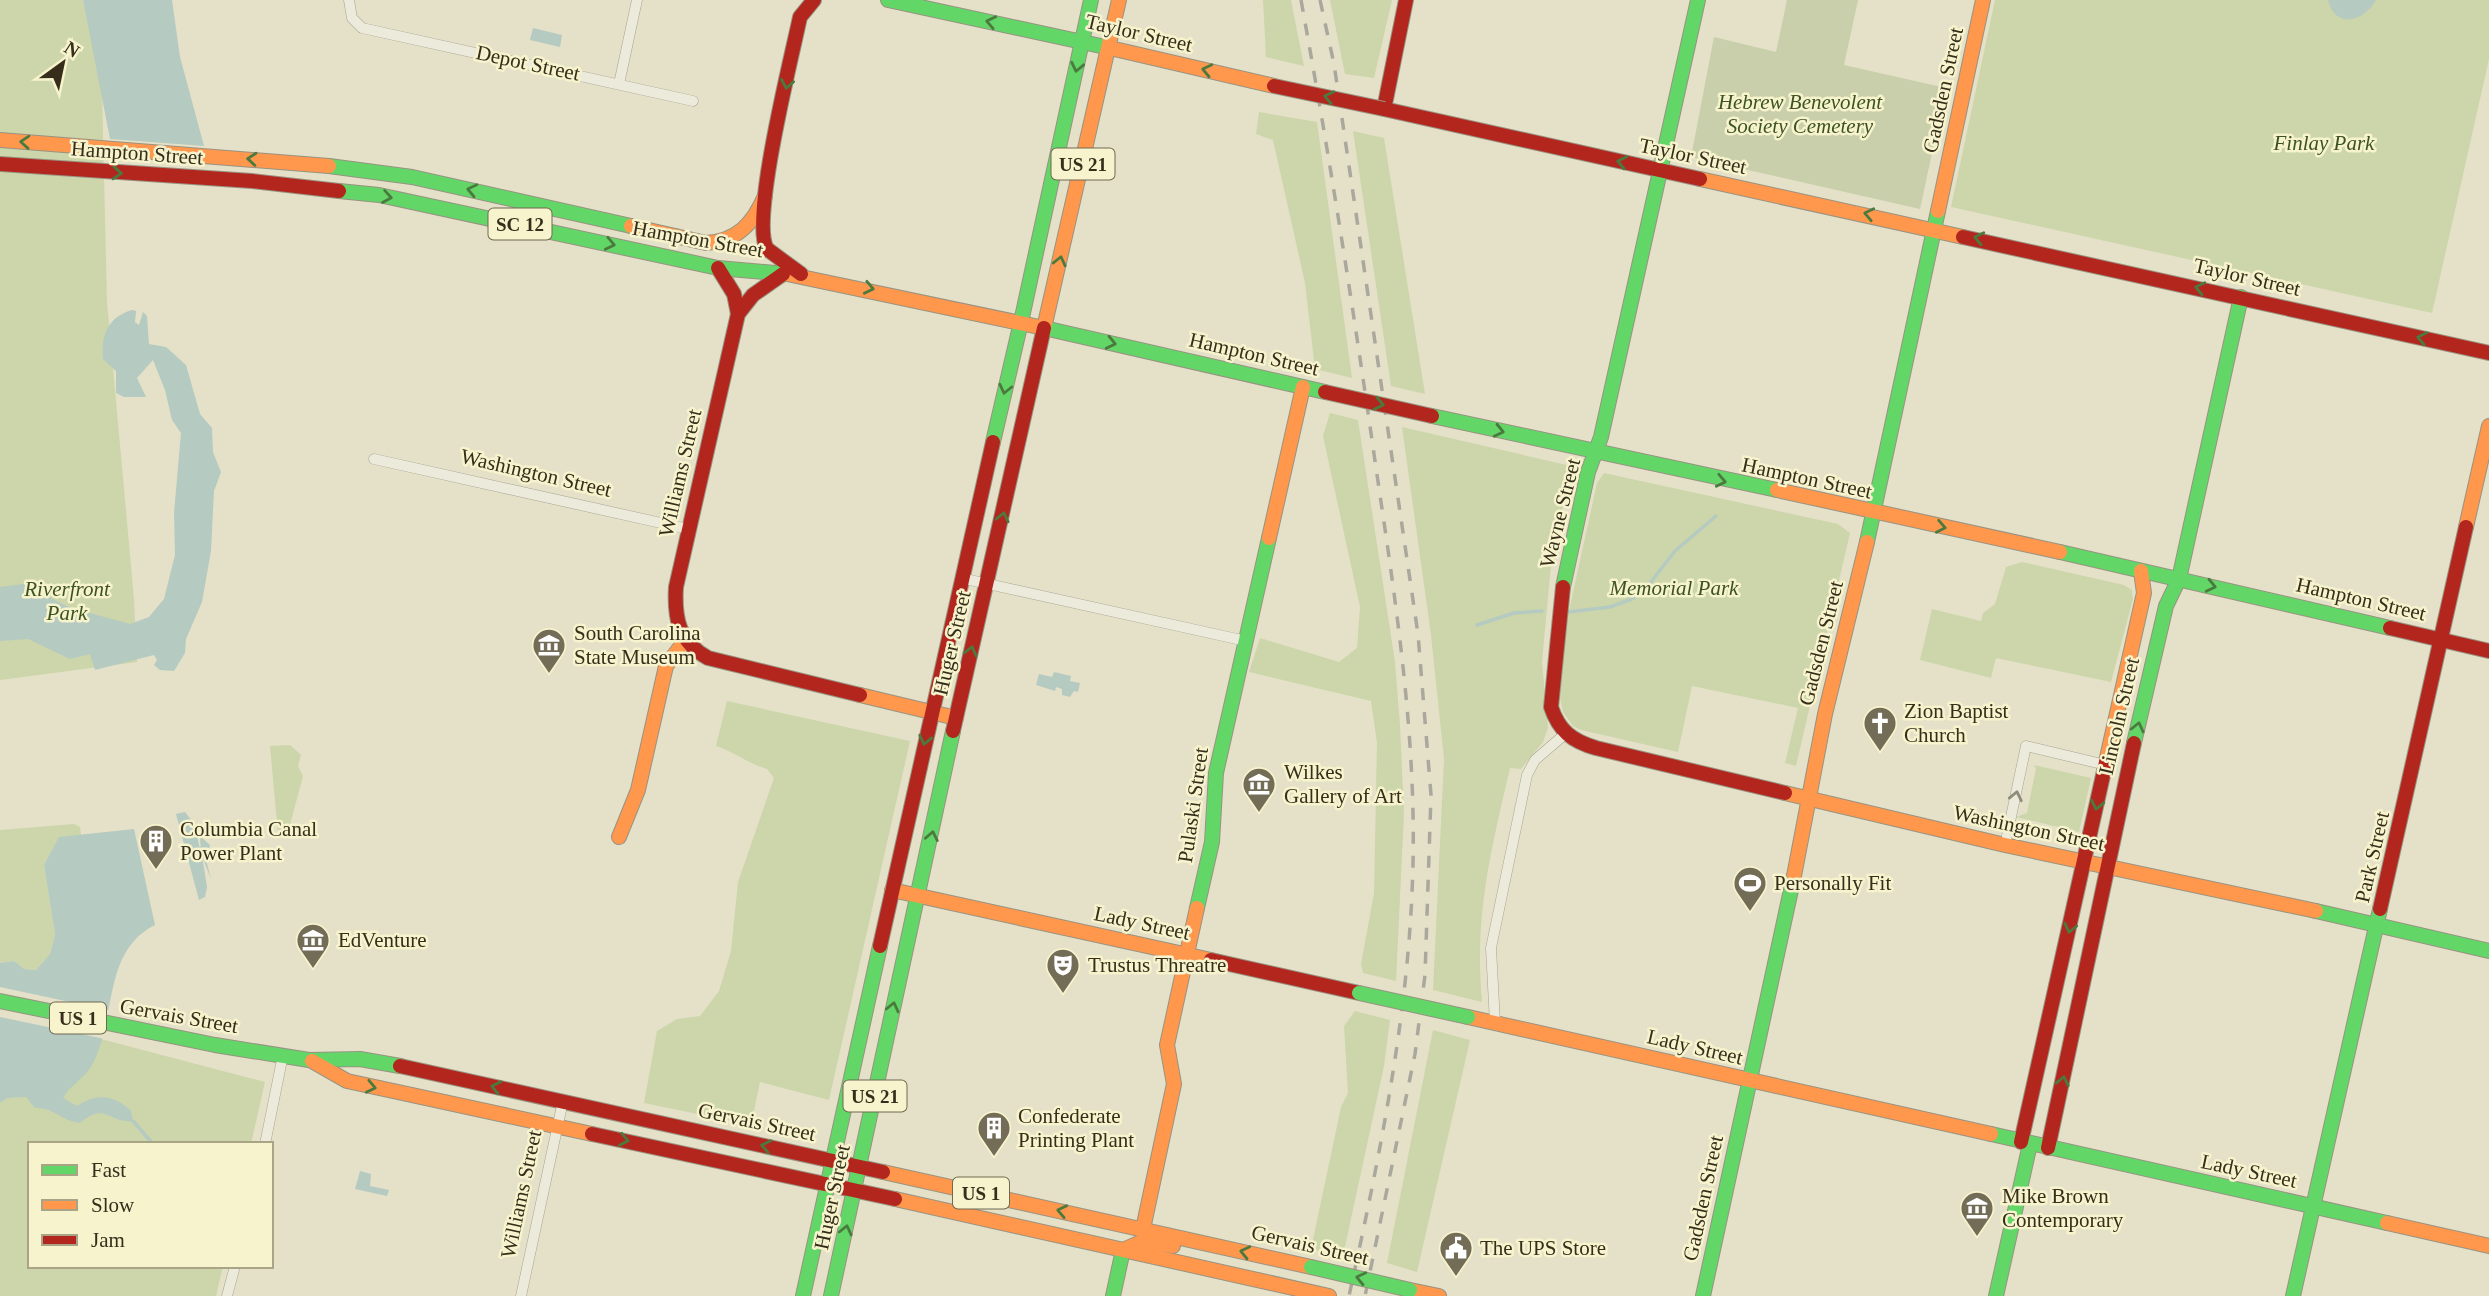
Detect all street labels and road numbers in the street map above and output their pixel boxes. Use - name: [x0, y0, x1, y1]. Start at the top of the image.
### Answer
- street label: Taylor Street: [1083, 9, 1195, 57]
- street label: Gadsden Street: [1918, 25, 1968, 155]
- street label: Depot Street: [474, 40, 582, 86]
- street label: Taylor Street: [1637, 133, 1749, 179]
- street label: Hampton Street: [70, 136, 204, 170]
- road number: US 21: [1052, 148, 1114, 180]
- road number: SC 12: [489, 208, 552, 240]
- street label: Hampton Street: [631, 216, 765, 262]
- street label: Taylor Street: [2191, 253, 2303, 301]
- street label: Hampton Street: [1187, 327, 1321, 381]
- street label: Williams Street: [654, 407, 706, 539]
- street label: Washington Street: [458, 444, 614, 502]
- street label: Hampton Street: [1740, 452, 1874, 504]
- street label: Wayne Street: [1535, 456, 1585, 570]
- street label: Hampton Street: [2294, 572, 2428, 626]
- street label: Gadsden Street: [1794, 578, 1848, 708]
- street label: Huger Street: [928, 588, 976, 698]
- street label: Lincoln Street: [2094, 655, 2144, 777]
- street label: Pulaski Street: [1173, 746, 1213, 864]
- street label: Washington Street: [1951, 800, 2107, 856]
- street label: Park Street: [2350, 809, 2394, 905]
- street label: Lady Street: [1092, 901, 1192, 945]
- street label: Gervais Street: [118, 994, 240, 1038]
- road number: US 1: [50, 1002, 106, 1034]
- street label: Lady Street: [1645, 1024, 1745, 1070]
- road number: US 21: [844, 1080, 906, 1112]
- street label: Gervais Street: [696, 1098, 818, 1146]
- street label: Williams Street: [496, 1128, 546, 1260]
- street label: Gadsden Street: [1678, 1133, 1728, 1263]
- street label: Huger Street: [809, 1142, 855, 1252]
- street label: Lady Street: [2199, 1149, 2299, 1193]
- road number: US 1: [953, 1177, 1009, 1208]
- street label: Gervais Street: [1249, 1220, 1371, 1270]

